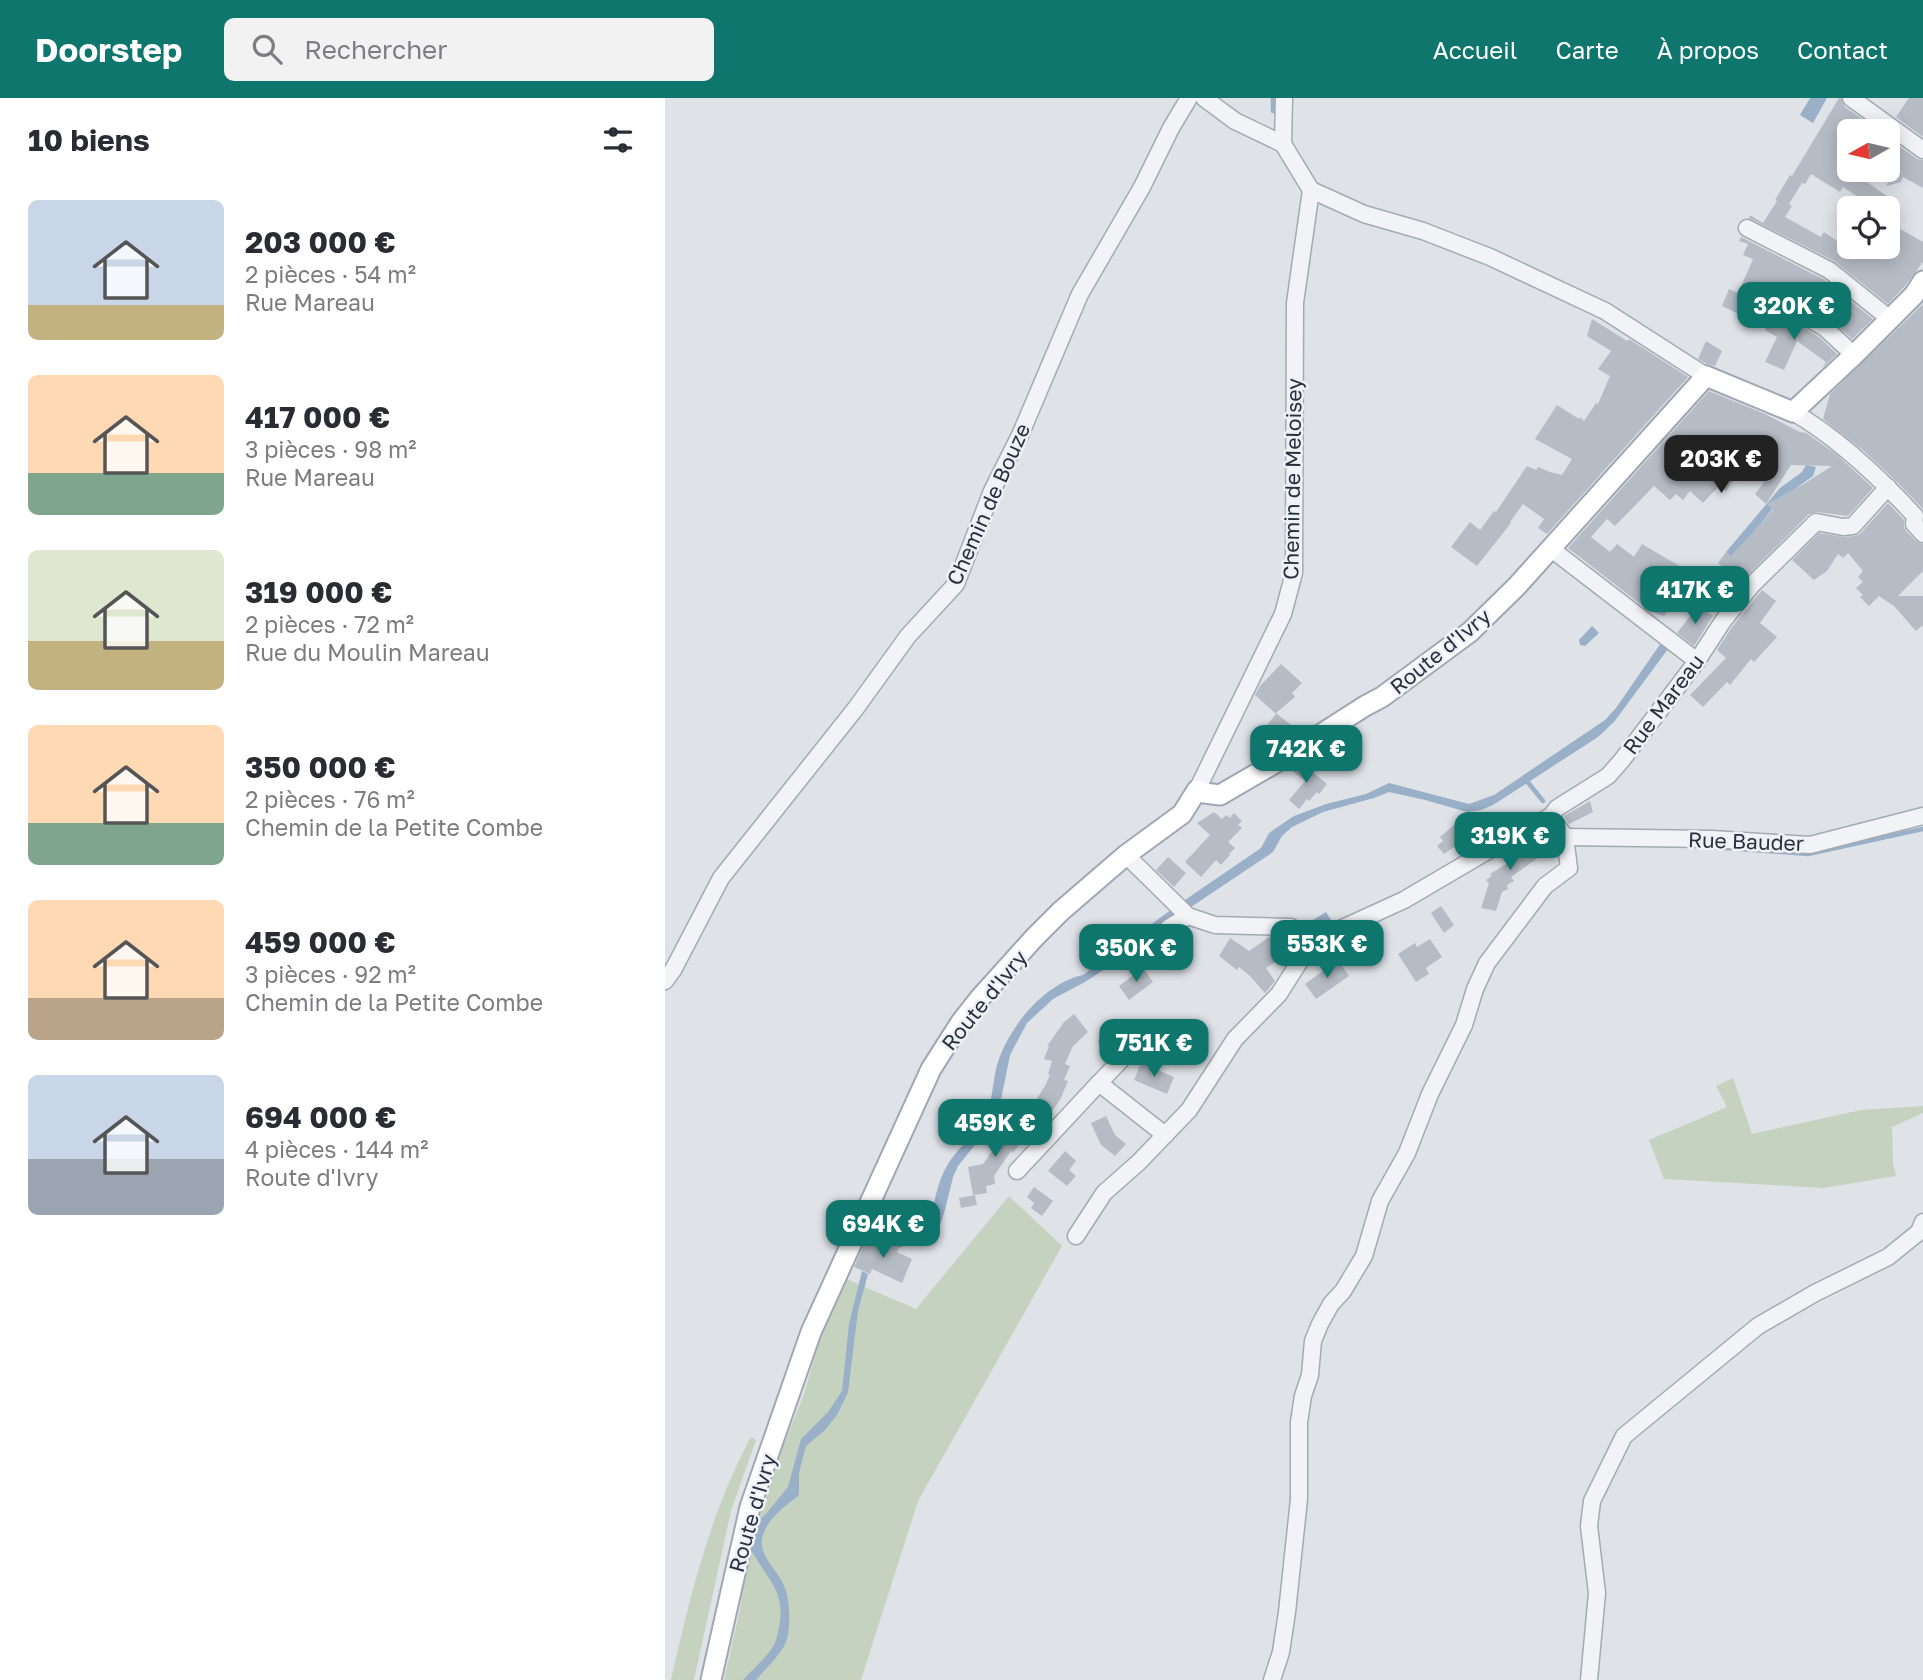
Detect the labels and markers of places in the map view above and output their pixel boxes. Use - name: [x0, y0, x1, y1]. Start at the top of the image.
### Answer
- pin: 320K €: [1737, 282, 1851, 342]
- pin: 203K €: [1664, 436, 1778, 495]
- pin: 417K €: [1638, 566, 1752, 626]
- pin: 742K €: [1249, 726, 1363, 785]
- pin: 319K €: [1453, 812, 1567, 872]
- pin: 553K €: [1270, 920, 1384, 980]
- pin: 350K €: [1079, 924, 1193, 984]
- pin: 751K €: [1097, 1020, 1211, 1079]
- pin: 459K €: [938, 1100, 1052, 1159]
- pin: 694K €: [826, 1200, 940, 1260]

